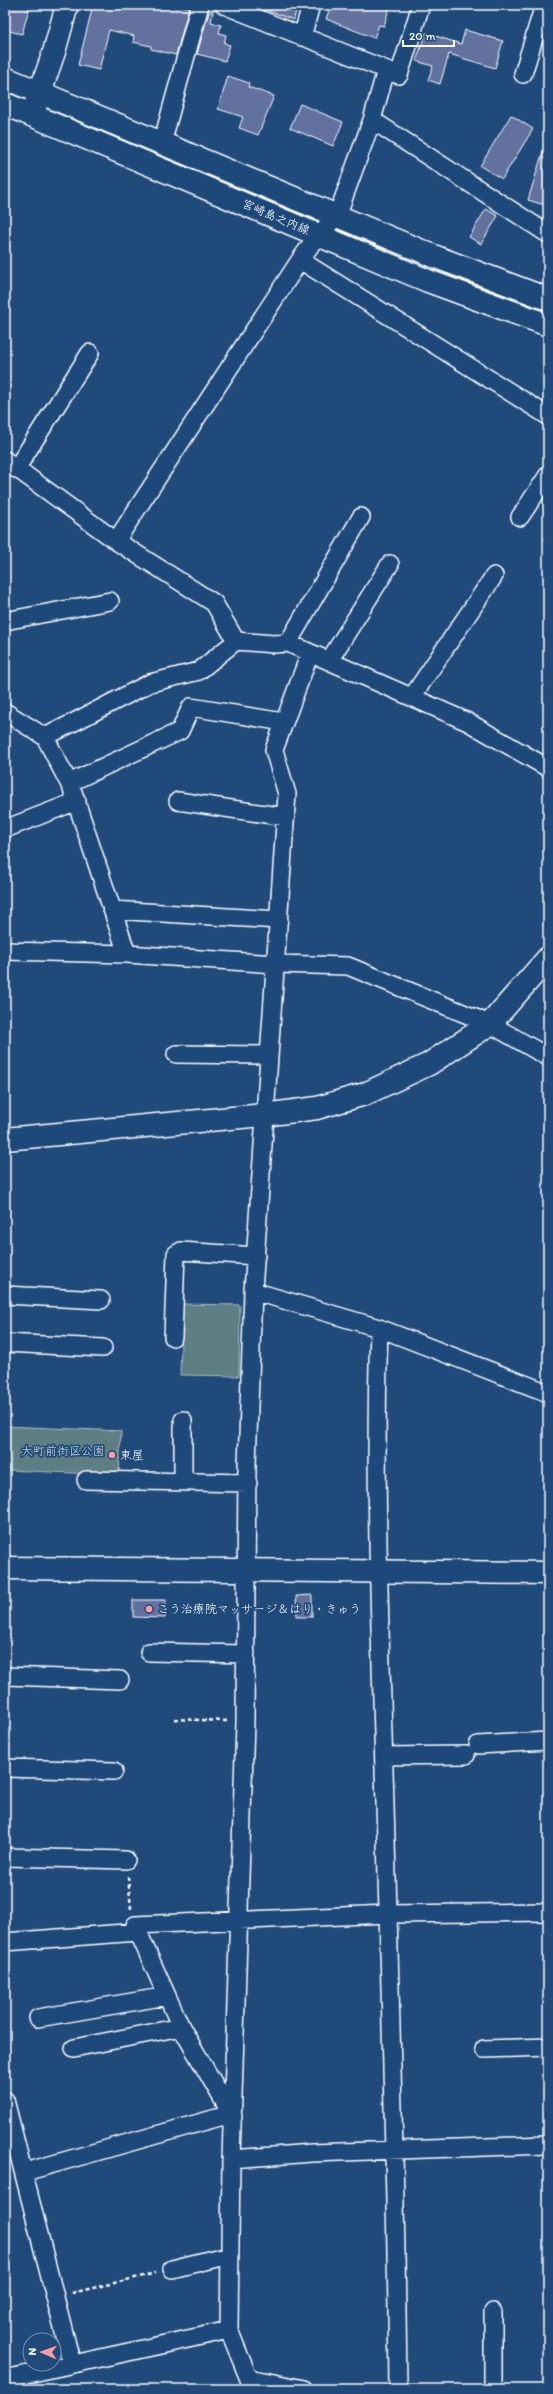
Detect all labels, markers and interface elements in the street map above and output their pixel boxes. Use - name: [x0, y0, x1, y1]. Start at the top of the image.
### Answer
- scale bar: [403, 22, 454, 48]
- text: 20 m: [409, 29, 436, 43]
- street label: 宮崎島之内線: [240, 196, 312, 238]
- park label: 大町前街区公園: [21, 1444, 105, 1458]
- place label: 東屋: [120, 1448, 144, 1462]
- marker: 東屋: [107, 1450, 117, 1460]
- place label: こう治療院マッサージ＆はり・きゅう: [157, 1602, 361, 1616]
- marker: こう治療院マッサージ＆はり・きゅう: [144, 1604, 154, 1614]
- north arrow: [22, 2332, 62, 2372]
- text: N: [26, 2348, 39, 2356]

